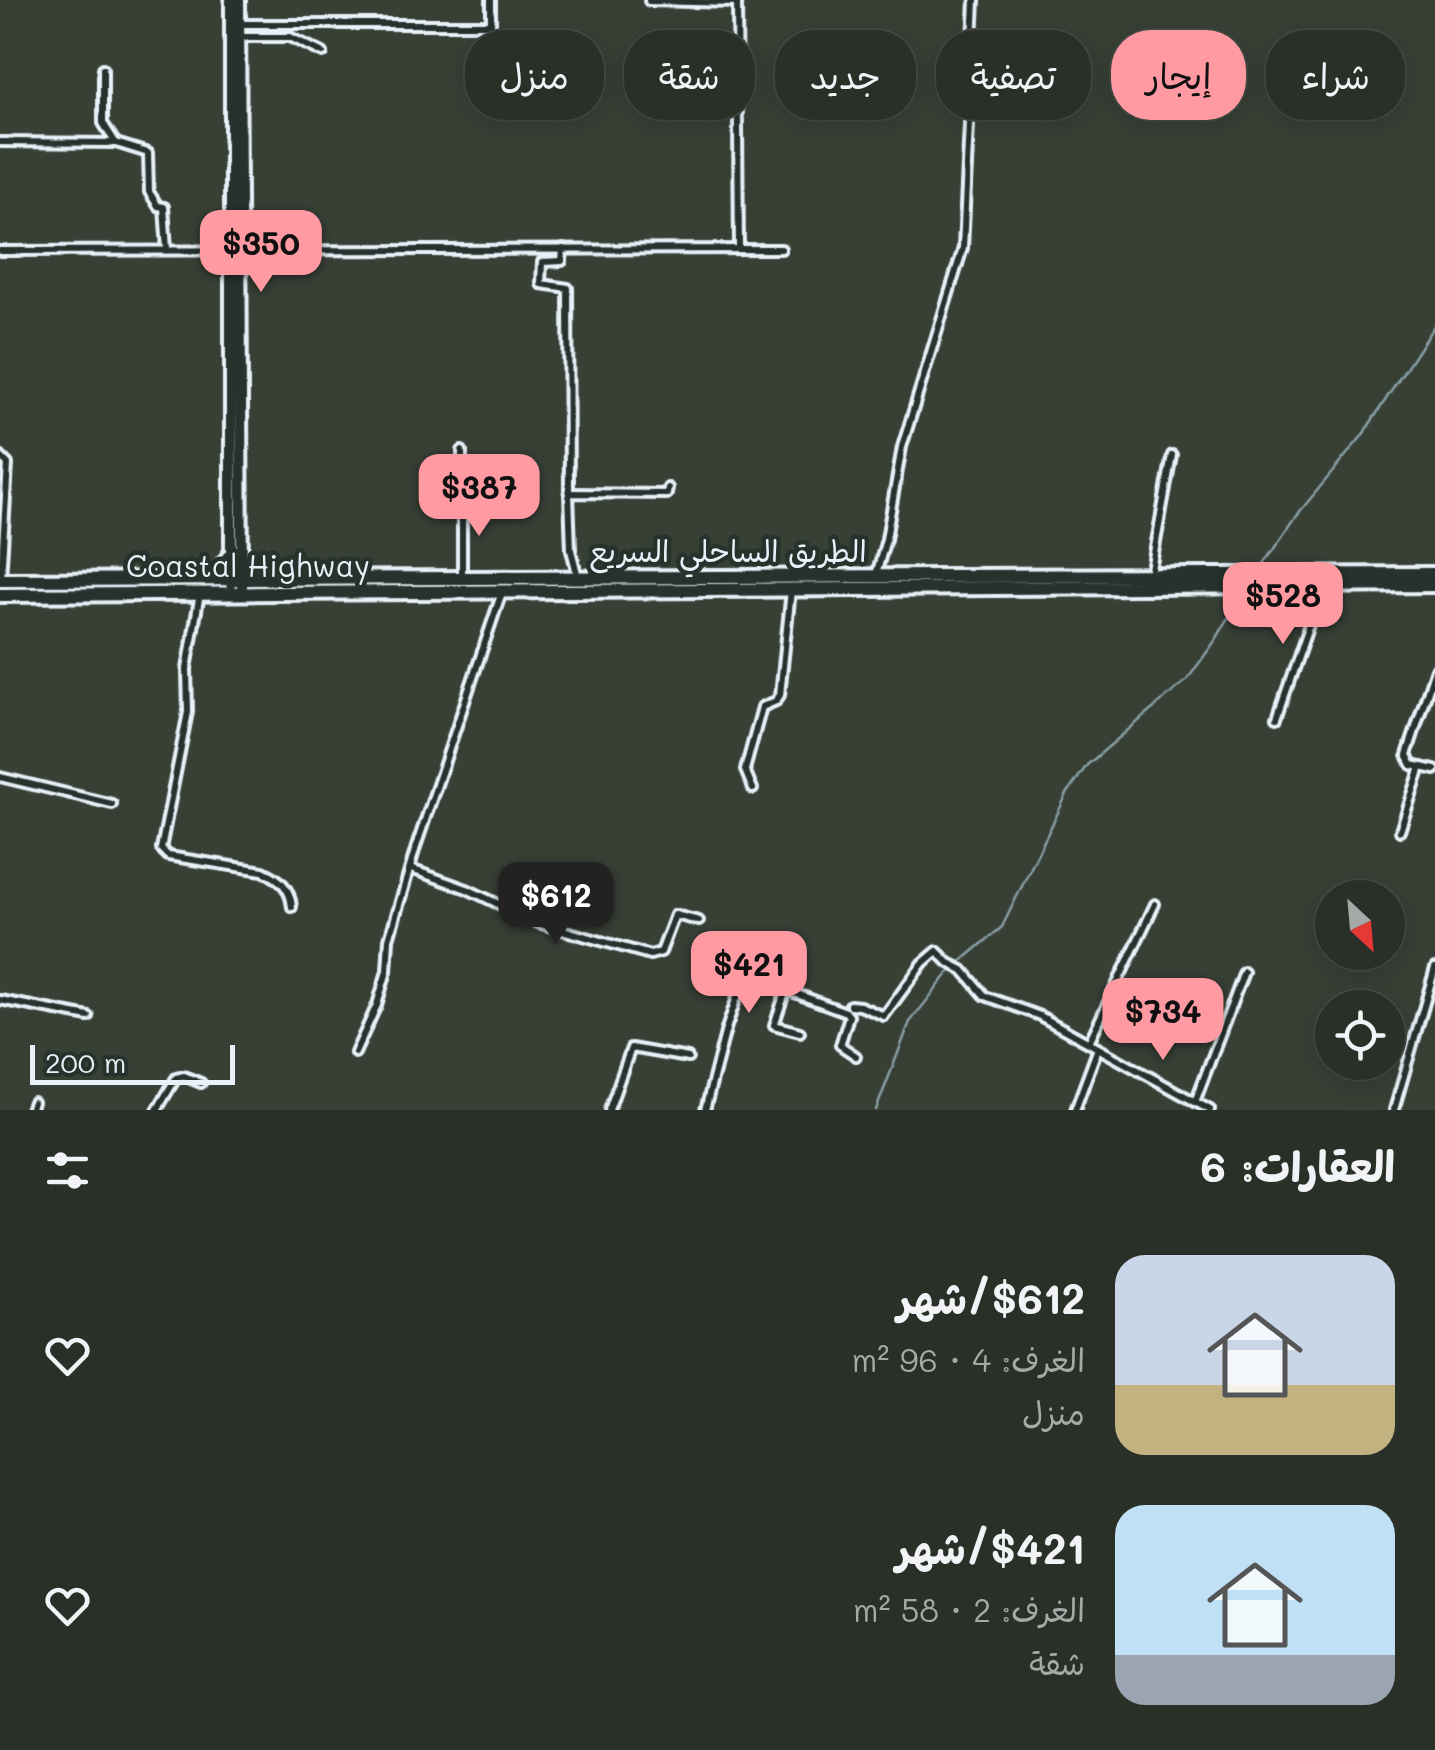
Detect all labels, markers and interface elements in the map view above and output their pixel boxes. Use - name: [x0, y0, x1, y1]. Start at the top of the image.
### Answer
- chip: منزل: [465, 30, 604, 120]
- chip: شقة: [624, 30, 755, 120]
- chip: جديد: [775, 30, 916, 120]
- chip: تصفية: [936, 30, 1091, 120]
- chip: إيجار: [1111, 30, 1246, 120]
- chip: شراء: [1266, 30, 1405, 120]
- pin: $350: [202, 210, 320, 295]
- text: $350: [222, 221, 300, 263]
- pin: $387: [420, 454, 538, 539]
- text: $387: [441, 465, 517, 507]
- street label: الطريق الساحلي السريع: [589, 530, 867, 578]
- street label: Coastal Highway: [126, 545, 370, 585]
- pin: $528: [1224, 562, 1342, 647]
- text: $528: [1245, 573, 1321, 615]
- pin: $612: [497, 862, 615, 947]
- text: $612: [520, 873, 592, 915]
- north arrow: [1315, 880, 1405, 970]
- map controls: [1315, 880, 1405, 1080]
- pin: $421: [690, 931, 808, 1016]
- text: $421: [713, 942, 785, 984]
- pin: $734: [1104, 978, 1222, 1063]
- text: $734: [1124, 989, 1202, 1031]
- button: locate: [1315, 990, 1405, 1080]
- scale bar: [30, 1040, 235, 1084]
- text: 200 m: [45, 1044, 126, 1080]
- text: العقارات: 6: [1200, 1138, 1395, 1193]
- icon: filters: [40, 1143, 95, 1198]
- text: $612/شهر: [897, 1270, 1085, 1325]
- icon: home: [1195, 1295, 1315, 1415]
- icon: heart: [40, 1328, 95, 1383]
- text: الغرف: 4 · 96 m²: [852, 1338, 1085, 1380]
- text: منزل: [1022, 1391, 1085, 1433]
- text: $421/شهر: [896, 1520, 1085, 1575]
- icon: home: [1195, 1545, 1315, 1665]
- icon: heart: [40, 1578, 95, 1633]
- text: الغرف: 2 · 58 m²: [853, 1588, 1085, 1630]
- text: شقة: [1029, 1641, 1085, 1683]

